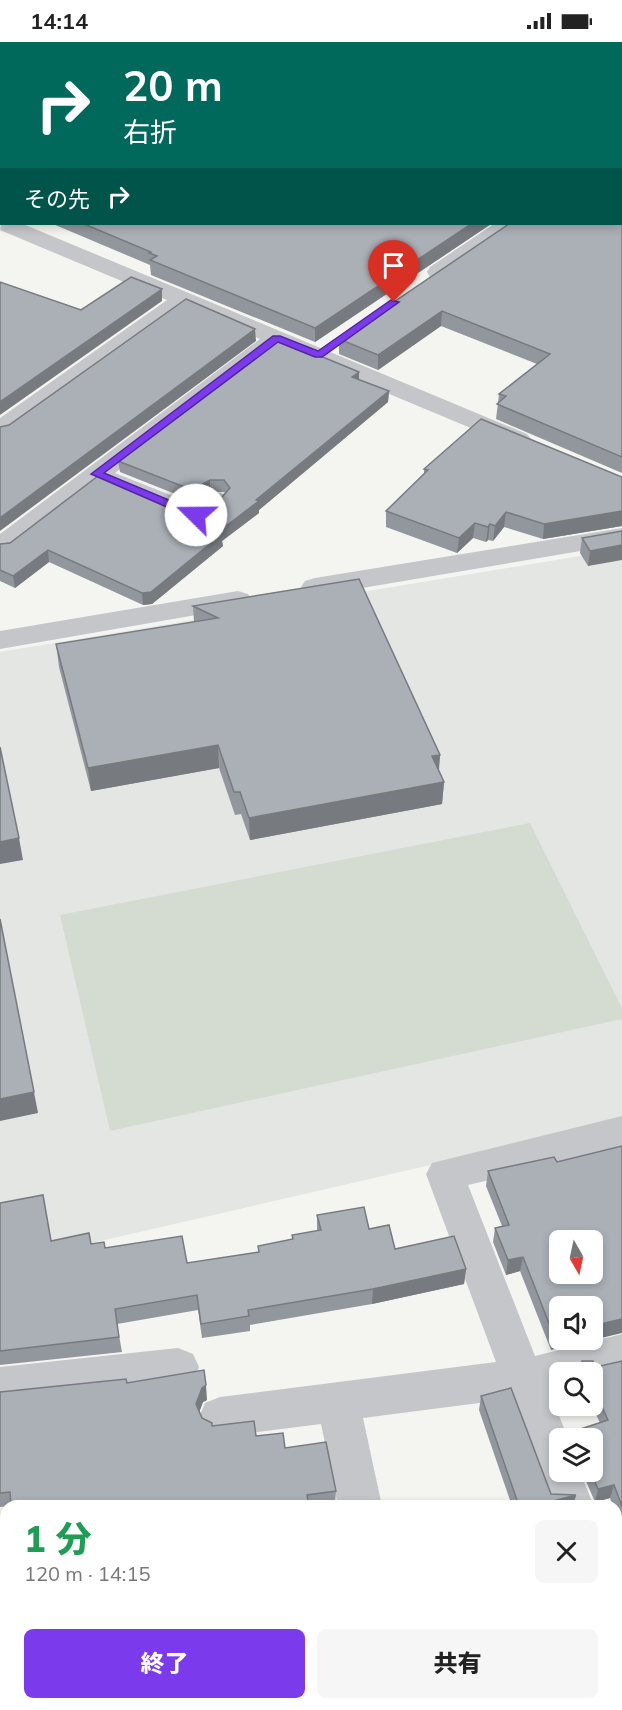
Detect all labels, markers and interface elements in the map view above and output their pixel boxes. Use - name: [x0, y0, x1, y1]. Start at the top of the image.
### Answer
- text: 14:14: [30, 7, 88, 35]
- text: 20 m: [123, 59, 223, 112]
- icon: right: [24, 66, 102, 144]
- text: 右折: [123, 115, 177, 149]
- icon: right: [102, 180, 135, 213]
- text: その先: [24, 185, 90, 213]
- pin: [368, 240, 419, 302]
- icon: arrive: [377, 249, 410, 282]
- position arrow: [164, 483, 228, 547]
- north arrow: [549, 1230, 603, 1284]
- map controls: [549, 1230, 603, 1482]
- button: sound: [549, 1296, 603, 1350]
- button: search: [549, 1362, 603, 1416]
- button: layers: [549, 1428, 603, 1482]
- text: 1 分: [24, 1516, 92, 1561]
- button: close: [535, 1520, 598, 1583]
- text: 120 m · 14:15: [24, 1561, 150, 1586]
- button: 終了: [24, 1629, 305, 1698]
- button: 共有: [317, 1629, 598, 1698]

